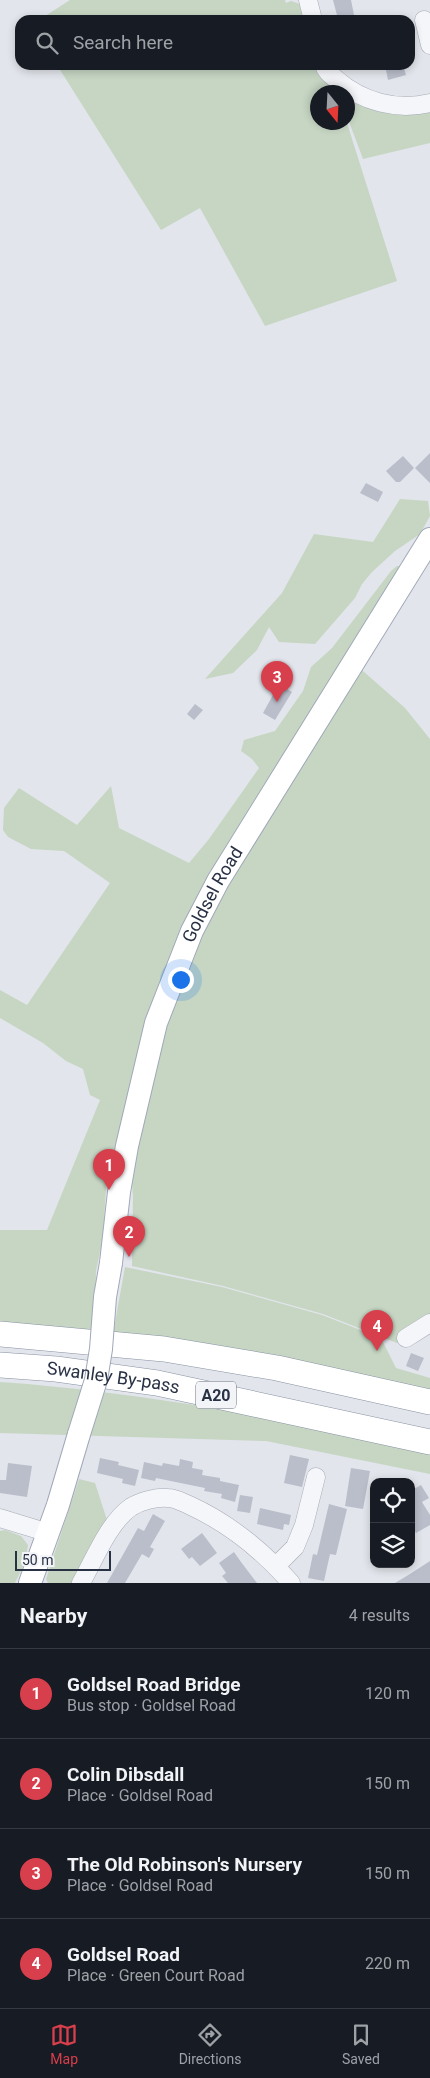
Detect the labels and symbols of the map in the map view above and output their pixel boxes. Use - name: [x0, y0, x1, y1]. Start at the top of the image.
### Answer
- north arrow: [310, 85, 355, 130]
- pin: 3: [261, 661, 293, 702]
- street label: Goldsel Road: [178, 843, 247, 945]
- your location: [168, 967, 194, 993]
- pin: 1: [93, 1149, 125, 1190]
- pin: 2: [113, 1216, 145, 1257]
- pin: 4: [361, 1310, 393, 1351]
- street label: Swanley By-pass: [46, 1357, 182, 1398]
- road number: A20: [196, 1382, 236, 1408]
- scale bar: [15, 1548, 111, 1571]

